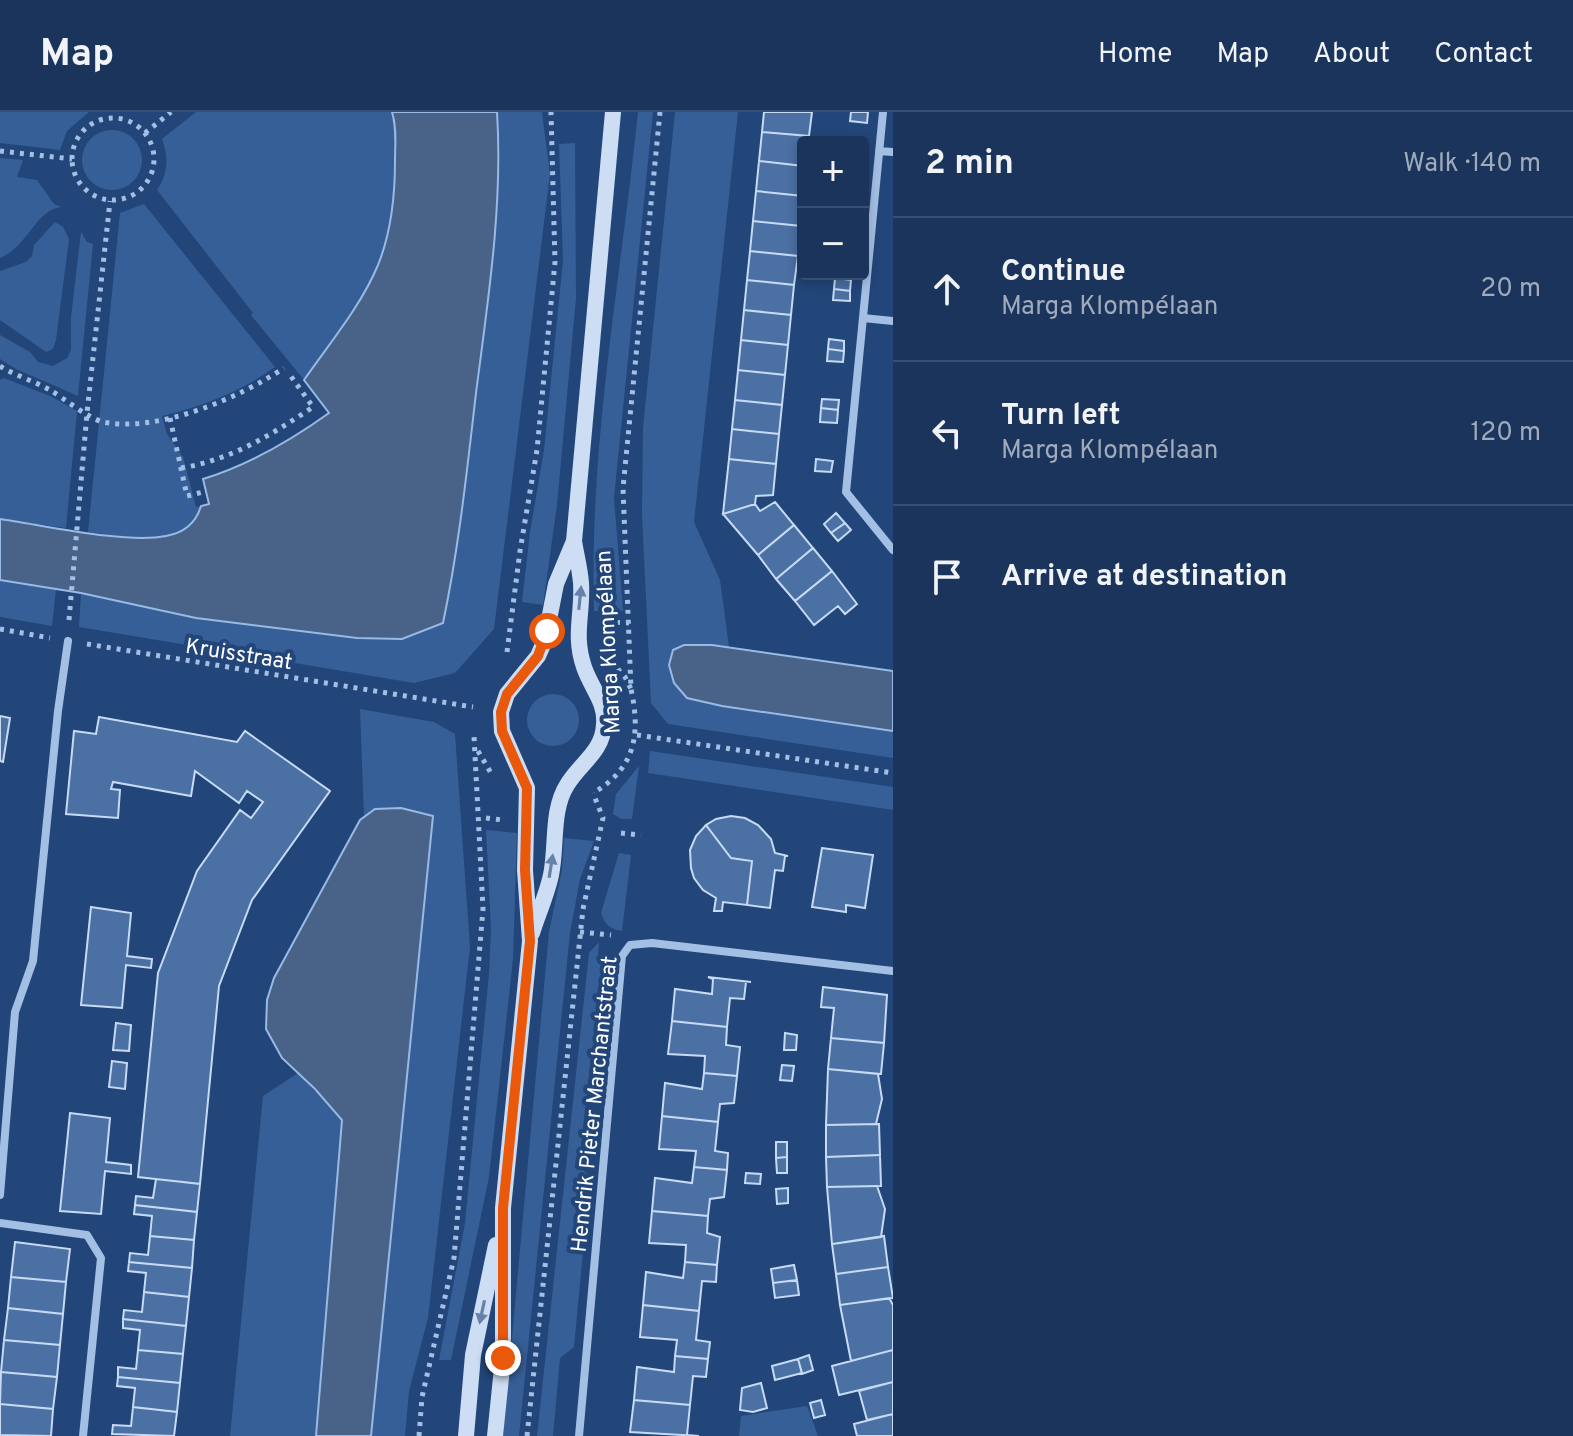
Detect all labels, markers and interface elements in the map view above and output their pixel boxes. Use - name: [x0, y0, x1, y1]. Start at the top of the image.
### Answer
- text: Map: [40, 31, 114, 80]
- text: Home: [1098, 37, 1172, 73]
- text: Map: [1216, 37, 1269, 73]
- text: About: [1313, 37, 1390, 73]
- text: Contact: [1434, 37, 1533, 73]
- map controls: [797, 136, 869, 280]
- button: +: [797, 136, 869, 208]
- text: 2 min: [925, 143, 1014, 186]
- text: Walk · 140 m: [1403, 148, 1541, 181]
- button: −: [797, 208, 869, 280]
- text: Continue: [1001, 254, 1126, 291]
- icon: ahead: [925, 267, 969, 311]
- text: 20 m: [1480, 273, 1541, 306]
- text: Marga Klompélaan: [1001, 291, 1218, 324]
- text: Turn left: [1001, 398, 1121, 435]
- icon: left: [925, 411, 969, 455]
- text: 120 m: [1471, 417, 1541, 450]
- text: Marga Klompélaan: [1001, 435, 1218, 468]
- street label: Marga Klompélaan: [591, 549, 628, 734]
- icon: arrive: [925, 555, 969, 599]
- text: Arrive at destination: [1001, 559, 1287, 596]
- one-way arrow: [573, 585, 586, 610]
- route start: [529, 613, 565, 649]
- street label: Kruisstraat: [183, 634, 294, 677]
- one-way arrow: [546, 853, 558, 878]
- street label: Hendrik Pieter Marchantstraat: [566, 955, 624, 1254]
- one-way arrow: [475, 1300, 488, 1325]
- route end: [485, 1340, 521, 1376]

